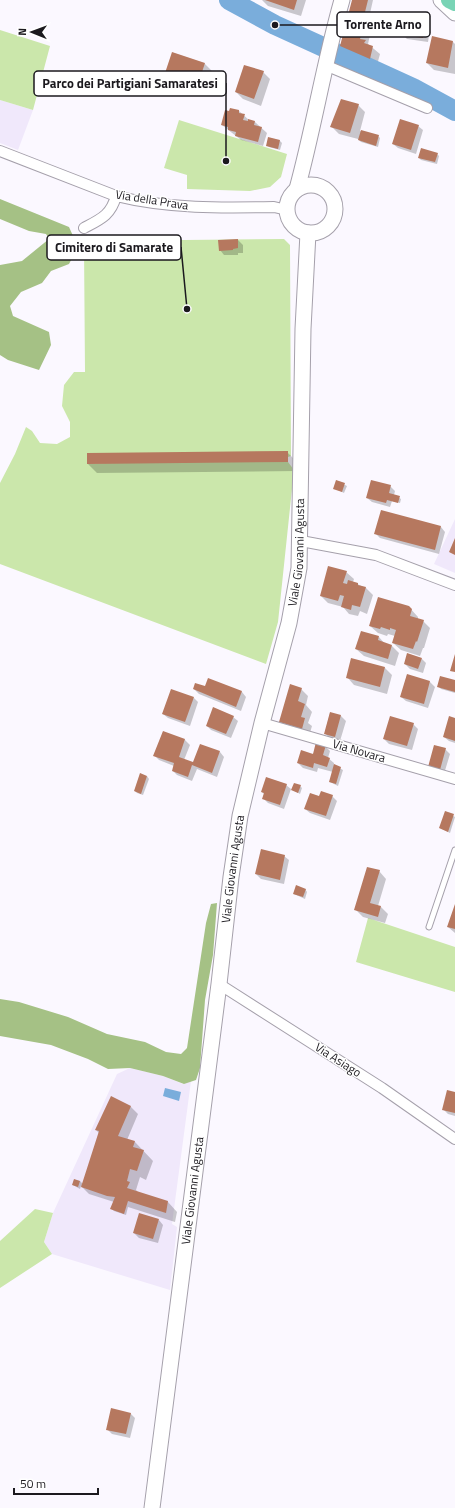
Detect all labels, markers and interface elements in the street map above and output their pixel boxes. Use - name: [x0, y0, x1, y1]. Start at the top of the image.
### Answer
- north arrow: [12, 12, 52, 52]
- callout: Torrente Arno: [337, 12, 430, 37]
- text: Torrente Arno: [344, 14, 422, 34]
- text: N: [14, 28, 30, 36]
- callout: Parco dei Partigiani Samaratesi: [34, 71, 226, 96]
- text: Parco dei Partigiani Samaratesi: [42, 73, 218, 93]
- street label: Via della Prava: [114, 184, 190, 215]
- callout: Cimitero di Samarate: [47, 235, 181, 260]
- text: Cimitero di Samarate: [55, 237, 173, 257]
- street label: Viale Giovanni Agusta: [282, 498, 309, 608]
- street label: Via Novara: [330, 734, 388, 767]
- street label: Viale Giovanni Agusta: [216, 814, 249, 924]
- street label: Via Asiago: [311, 1037, 365, 1082]
- street label: Viale Giovanni Agusta: [176, 1135, 208, 1246]
- scale bar: [14, 1470, 98, 1496]
- text: 50 m: [20, 1474, 46, 1493]

